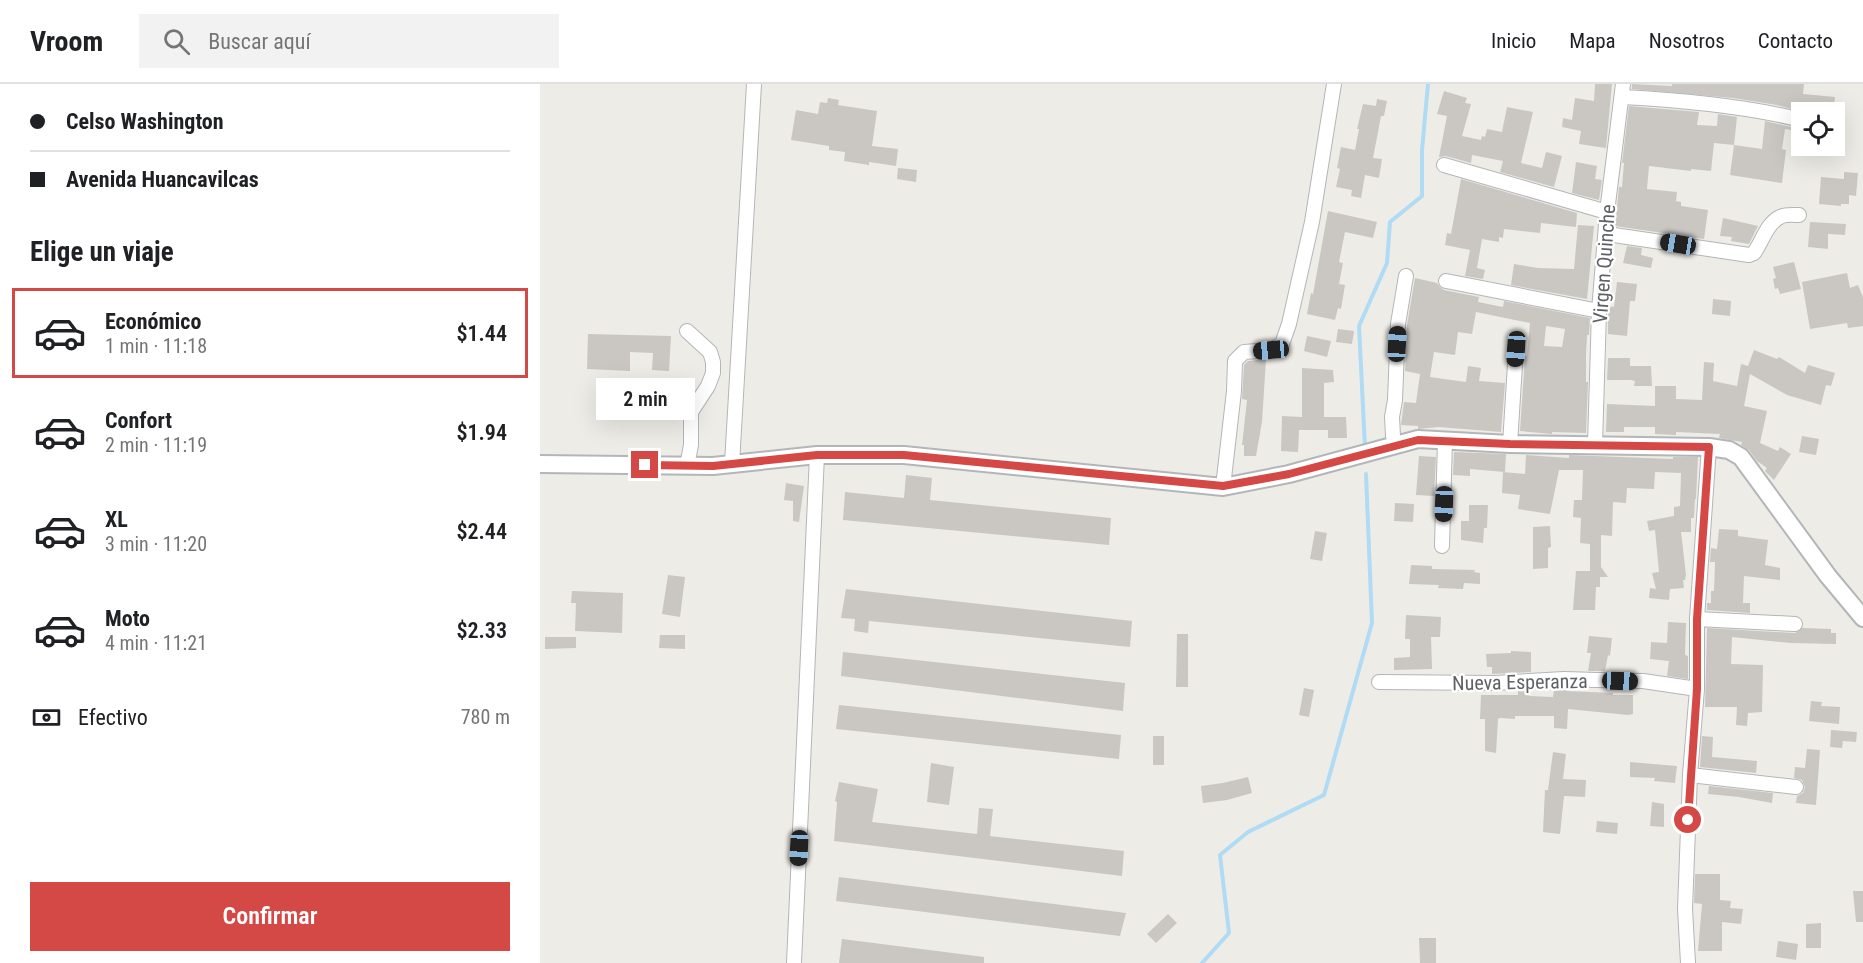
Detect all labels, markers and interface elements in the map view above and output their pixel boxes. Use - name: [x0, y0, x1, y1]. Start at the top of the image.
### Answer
- search box: [139, 14, 559, 68]
- text: Vroom: [30, 25, 103, 58]
- icon: search: [160, 25, 193, 58]
- text: Buscar aquí: [208, 29, 311, 54]
- text: Inicio: [1491, 29, 1536, 53]
- text: Mapa: [1569, 29, 1616, 53]
- text: Nosotros: [1649, 29, 1725, 53]
- text: Contacto: [1758, 29, 1833, 53]
- map controls: [1791, 102, 1845, 156]
- button: locate: [1791, 102, 1845, 156]
- text: Celso Washington: [66, 109, 224, 134]
- text: Avenida Huancavilcas: [66, 167, 259, 192]
- street label: Virgen Quinche: [1588, 204, 1620, 324]
- car: [1659, 232, 1697, 256]
- text: Elige un viaje: [30, 236, 174, 268]
- icon: car: [33, 306, 87, 360]
- text: Económico: [105, 309, 201, 334]
- text: $1.44: [456, 321, 507, 346]
- car: [1387, 326, 1407, 362]
- car: [1506, 330, 1526, 368]
- text: 1 min · 11:18: [105, 334, 207, 358]
- car: [1252, 339, 1290, 361]
- callout: 2 min: [596, 378, 694, 420]
- text: 2 min: [623, 387, 668, 411]
- icon: car: [33, 405, 87, 459]
- text: Confort: [105, 408, 172, 433]
- text: $1.94: [456, 420, 507, 445]
- text: 2 min · 11:19: [105, 433, 207, 457]
- route end: [631, 451, 658, 478]
- car: [1434, 486, 1454, 522]
- icon: car: [33, 504, 87, 558]
- text: XL: [105, 507, 128, 532]
- text: $2.44: [456, 519, 507, 544]
- text: 3 min · 11:20: [105, 532, 207, 556]
- icon: car: [33, 603, 87, 657]
- text: Moto: [105, 606, 150, 631]
- text: $2.33: [456, 618, 507, 643]
- text: 4 min · 11:21: [105, 631, 207, 655]
- street label: Nueva Esperanza: [1452, 669, 1588, 695]
- car: [1602, 671, 1638, 691]
- icon: cash: [30, 701, 63, 734]
- text: Efectivo: [78, 705, 148, 730]
- text: 780 m: [461, 705, 510, 729]
- route start: [1674, 806, 1701, 833]
- car: [789, 830, 809, 866]
- button: Confirmar: [30, 882, 510, 951]

